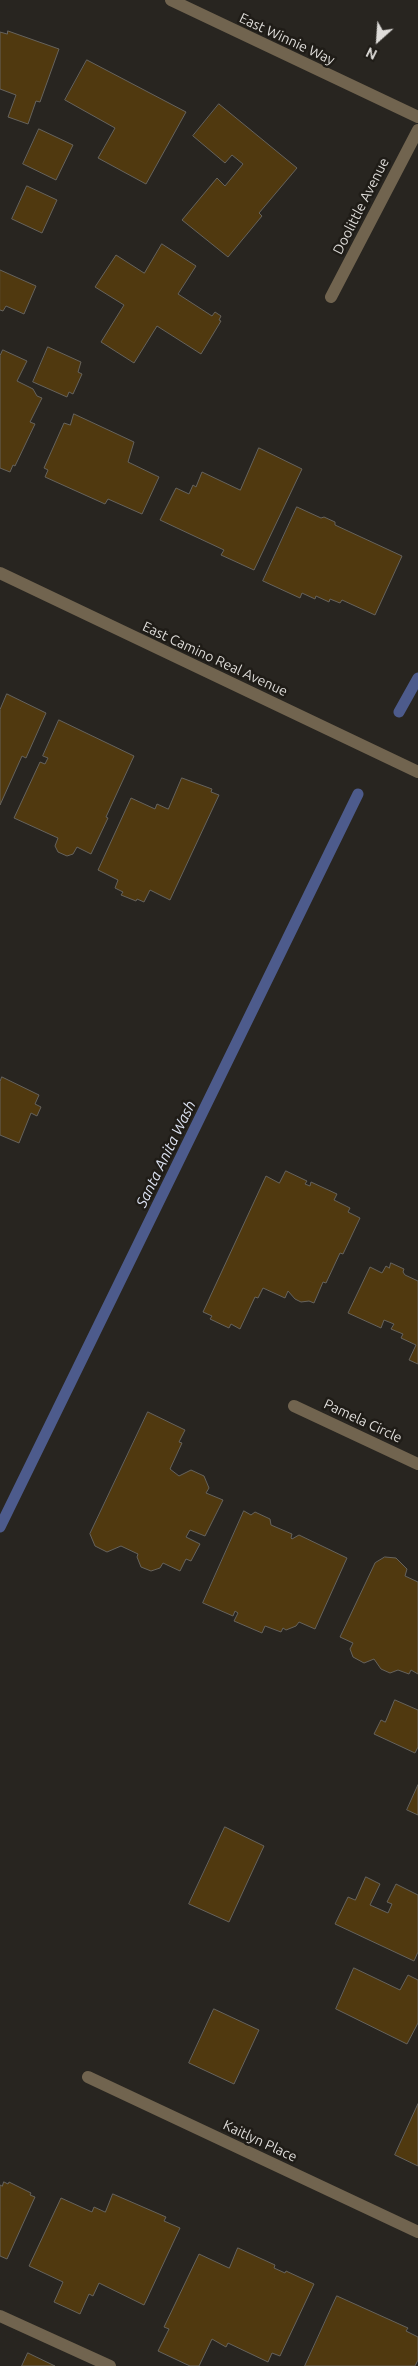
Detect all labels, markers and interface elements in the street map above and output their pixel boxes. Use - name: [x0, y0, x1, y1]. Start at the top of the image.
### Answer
- street label: East Winnie Way: [237, 10, 337, 68]
- north arrow: [353, 15, 403, 65]
- text: N: [363, 44, 380, 63]
- street label: Doolittle Avenue: [329, 155, 393, 257]
- street label: East Camino Real Avenue: [140, 618, 290, 700]
- water label: Santa Anita Wash: [132, 1098, 200, 1210]
- street label: Pamela Circle: [321, 1396, 405, 1446]
- street label: Kaitlyn Place: [220, 2117, 300, 2165]

